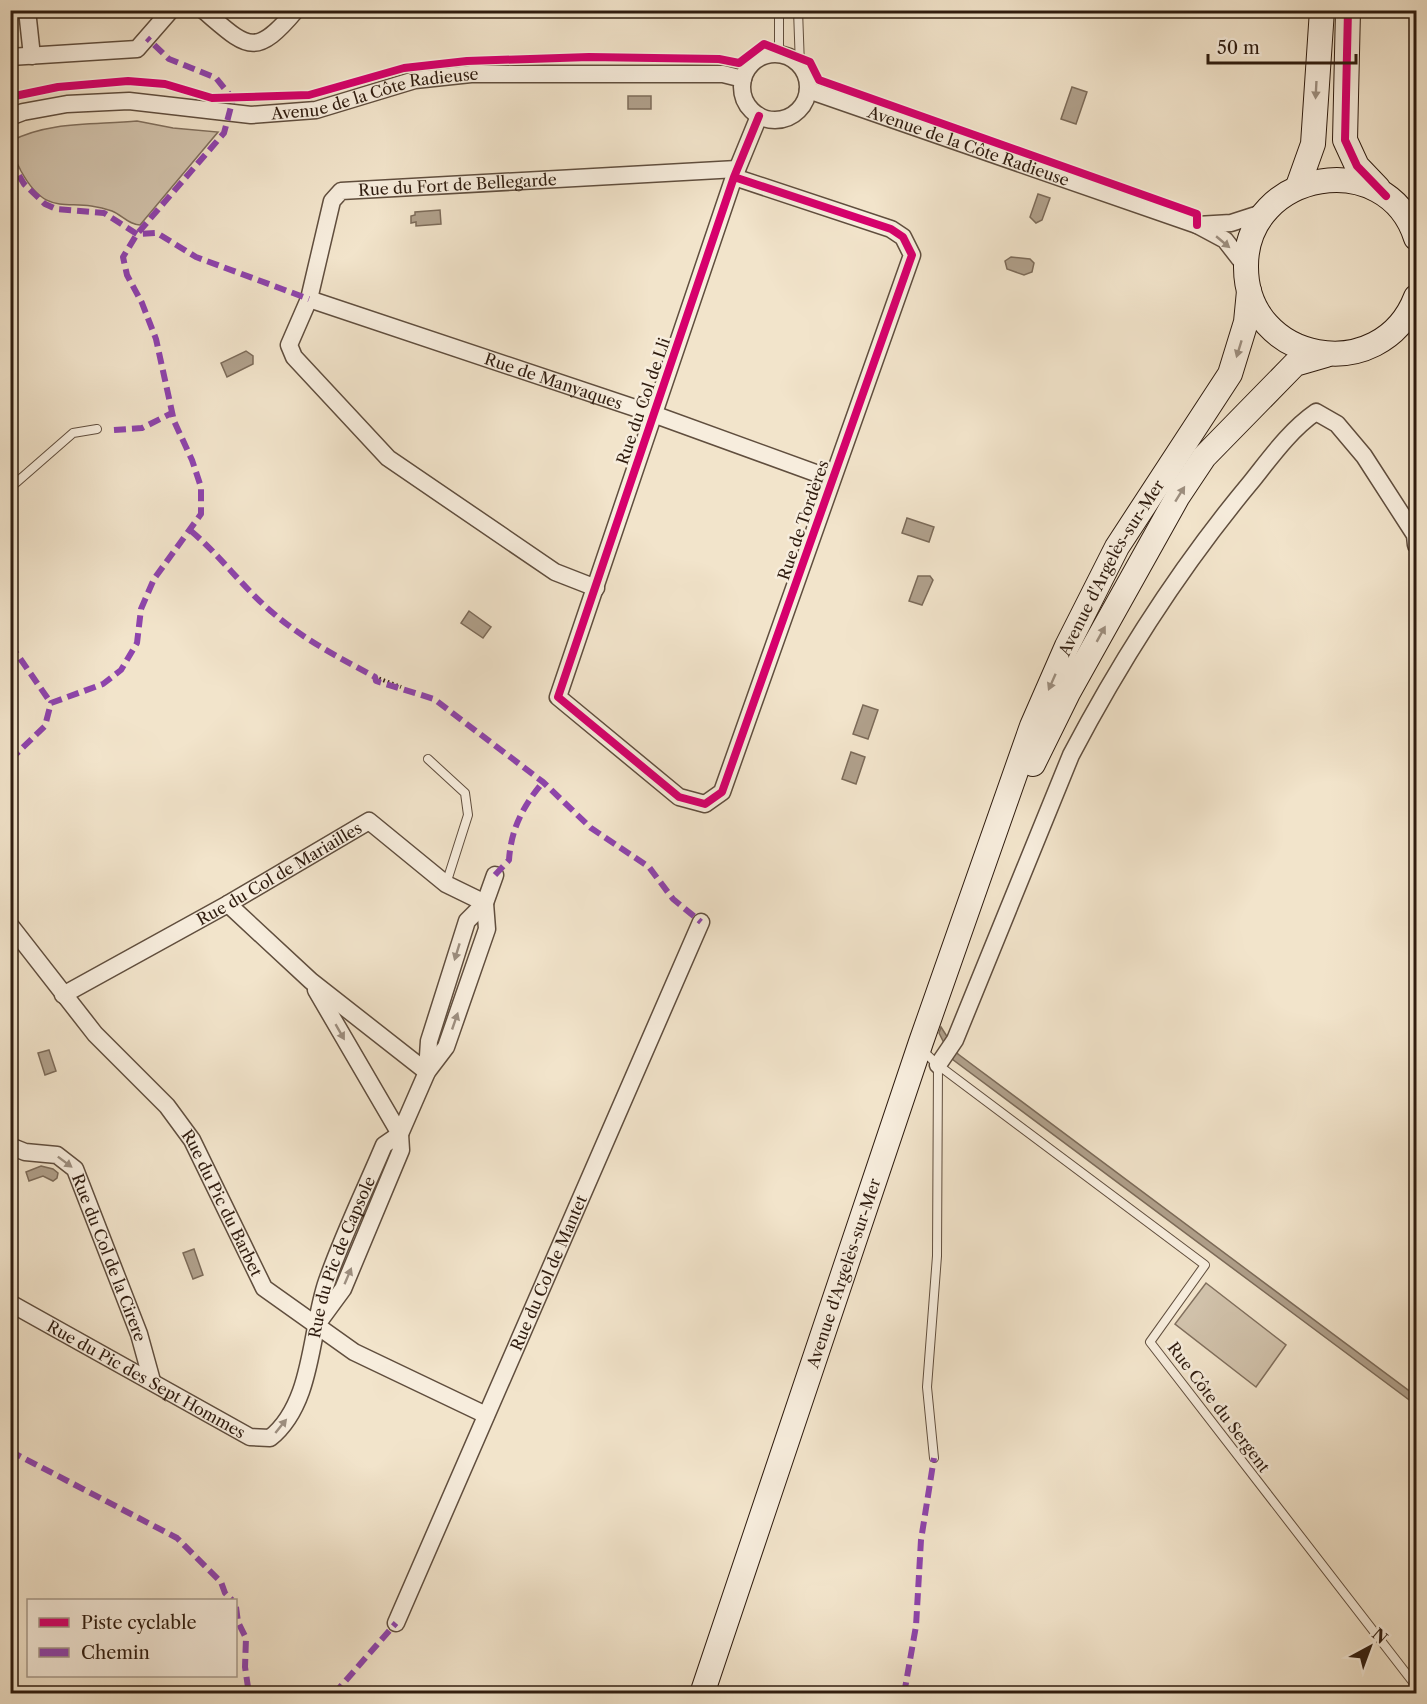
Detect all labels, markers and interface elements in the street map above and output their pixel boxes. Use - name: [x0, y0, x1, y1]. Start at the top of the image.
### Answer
- scale bar: [1208, 27, 1356, 65]
- text: 50 m: [1217, 37, 1260, 59]
- street label: Avenue de la Côte Radieuse: [270, 64, 479, 123]
- one-way arrow: [1312, 80, 1321, 99]
- street label: Avenue de la Côte Radieuse: [864, 101, 1072, 190]
- street label: Rue du Fort de Bellegarde: [358, 169, 557, 200]
- one-way arrow: [1215, 235, 1231, 248]
- street label: Rue du Col de Lli: [612, 335, 674, 467]
- one-way arrow: [1234, 340, 1243, 358]
- street label: Rue de Manyaques: [482, 348, 625, 413]
- street label: Rue de Tordères: [773, 457, 833, 582]
- street label: Avenue d'Argelès-sur-Mer: [1054, 476, 1168, 660]
- one-way arrow: [1174, 486, 1185, 502]
- one-way arrow: [1095, 626, 1105, 643]
- one-way arrow: [1047, 674, 1056, 691]
- street label: Rue du Col de Mariailles: [193, 818, 365, 929]
- one-way arrow: [452, 943, 461, 961]
- one-way arrow: [451, 1012, 461, 1030]
- one-way arrow: [335, 1024, 346, 1040]
- street label: Rue du Pic du Barbet: [177, 1125, 267, 1280]
- one-way arrow: [58, 1155, 73, 1167]
- street label: Rue du Col de la Cirere: [68, 1171, 151, 1344]
- street label: Rue du Pic de Capsole: [304, 1173, 379, 1340]
- street label: Avenue d'Argelès-sur-Mer: [802, 1175, 885, 1372]
- street label: Rue du Col de Mantet: [506, 1192, 591, 1354]
- one-way arrow: [344, 1267, 353, 1285]
- street label: Rue du Pic des Sept Hommes: [44, 1316, 249, 1442]
- street label: Rue Côte du Sergent: [1164, 1338, 1275, 1476]
- one-way arrow: [274, 1419, 287, 1434]
- legend: [27, 1599, 237, 1677]
- text: Piste cyclable: [81, 1612, 197, 1634]
- north arrow: [1340, 1617, 1400, 1677]
- text: N: [1368, 1624, 1392, 1648]
- text: Chemin: [81, 1642, 150, 1664]

